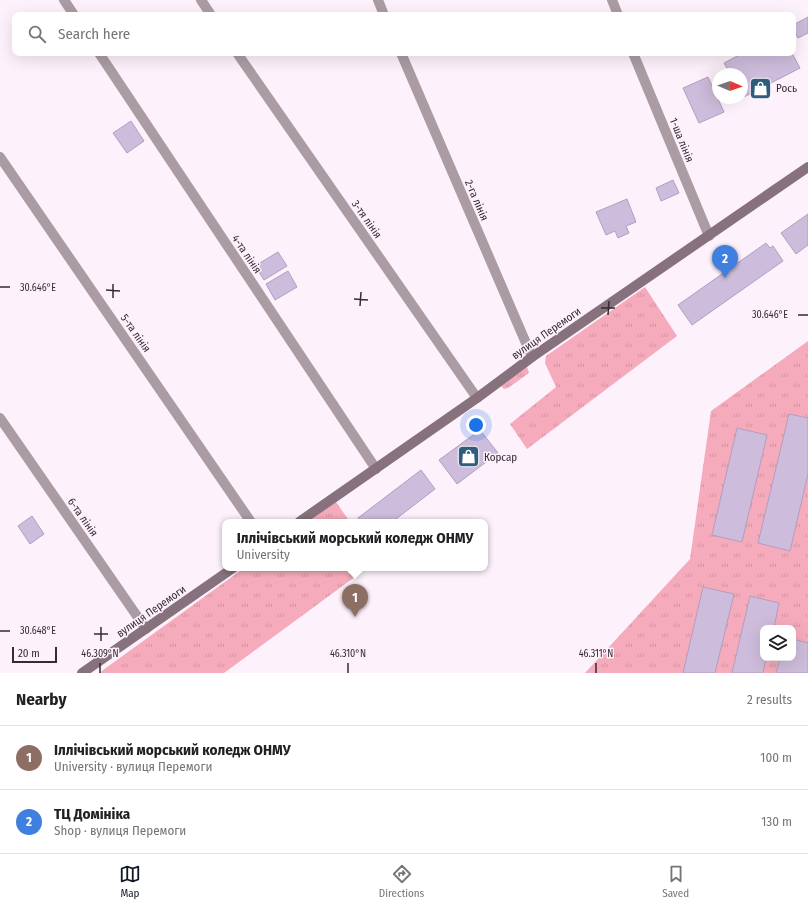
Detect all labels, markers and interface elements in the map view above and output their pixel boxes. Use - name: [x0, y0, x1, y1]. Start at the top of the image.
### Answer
- search box: [12, 12, 796, 56]
- icon: search: [26, 23, 48, 45]
- text: Search here: [58, 25, 130, 43]
- north arrow: [712, 68, 748, 104]
- shop icon: Рось: [748, 75, 774, 101]
- place label: Рось: [776, 82, 797, 95]
- street label: 1-ша лінія: [667, 116, 696, 164]
- street label: 2-га лінія: [462, 178, 491, 223]
- street label: 3-тя лінія: [349, 198, 384, 241]
- street label: 4-та лінія: [229, 233, 264, 276]
- pin: 2: [712, 245, 738, 278]
- text: 30.646°E: [20, 282, 56, 294]
- street label: вулиця Перемоги: [509, 305, 584, 362]
- text: 30.646°E: [752, 309, 788, 321]
- street label: 5-та лінія: [118, 312, 153, 355]
- your location: [466, 415, 486, 435]
- shop icon: Корсар: [456, 444, 482, 470]
- place label: Корсар: [484, 451, 517, 464]
- street label: 6-та лінія: [65, 496, 100, 539]
- popup: [222, 519, 488, 571]
- text: Іллічівський морський коледж ОНМУ: [237, 529, 473, 547]
- text: University: [237, 547, 290, 562]
- street label: вулиця Перемоги: [114, 583, 189, 640]
- pin: 1: [342, 584, 368, 617]
- text: 30.648°E: [20, 625, 56, 637]
- map controls: [760, 625, 796, 661]
- button: layers: [760, 625, 796, 661]
- scale bar: [12, 645, 57, 664]
- text: 20 m: [18, 647, 40, 660]
- text: 46.309°N: [81, 648, 119, 660]
- text: 46.310°N: [330, 648, 366, 660]
- text: 46.311°N: [579, 648, 613, 660]
- text: Nearby: [16, 689, 67, 710]
- text: 2 results: [747, 692, 792, 707]
- text: Іллічівський морський коледж ОНМУ: [54, 741, 291, 759]
- text: 1: [26, 750, 32, 765]
- text: 100 m: [760, 750, 792, 765]
- text: University · вулиця Перемоги: [54, 759, 212, 774]
- text: ТЦ Домініка: [54, 805, 130, 823]
- text: 2: [26, 814, 32, 829]
- text: 130 m: [761, 814, 792, 829]
- text: Shop · вулиця Перемоги: [54, 823, 186, 838]
- tab: Map: [119, 863, 141, 900]
- tab: Directions: [379, 863, 424, 900]
- tab: Saved: [662, 863, 689, 900]

